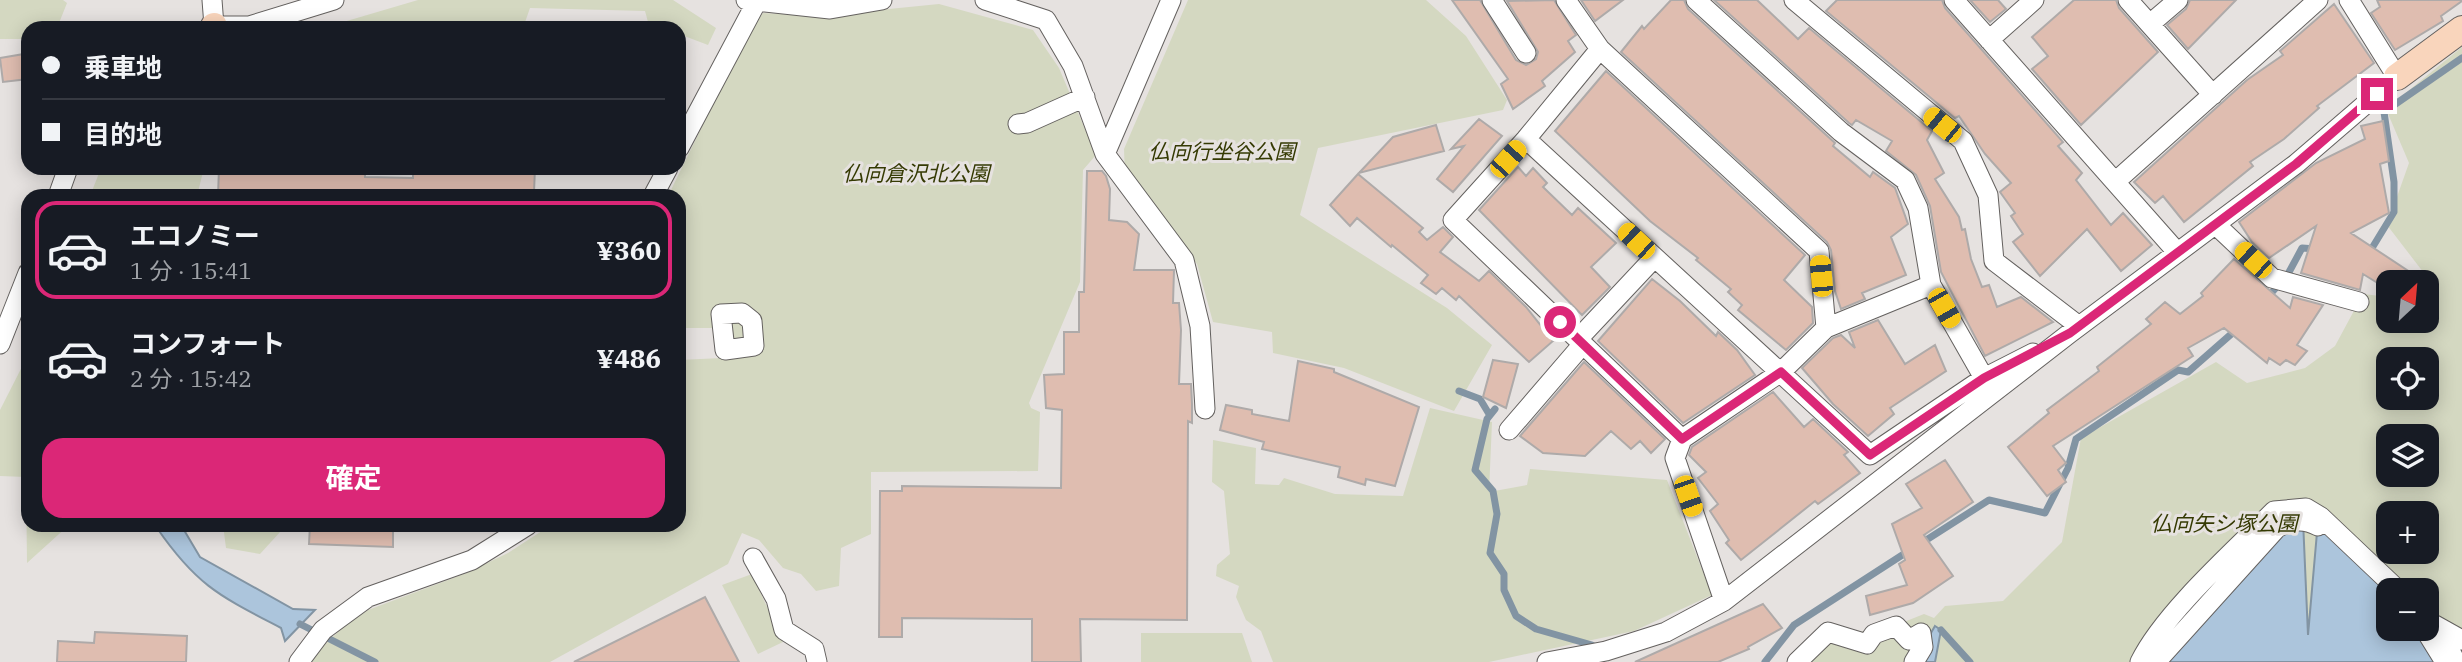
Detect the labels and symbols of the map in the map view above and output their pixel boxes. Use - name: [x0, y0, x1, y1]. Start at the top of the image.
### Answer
- route end: [2361, 78, 2393, 110]
- car: [1920, 104, 1965, 146]
- car: [1487, 136, 1530, 182]
- park label: 仏向行坐谷公園: [1149, 137, 1298, 165]
- park label: 仏向倉沢北公園: [843, 159, 992, 187]
- car: [1614, 219, 1659, 263]
- car: [2231, 238, 2276, 282]
- car: [1809, 254, 1834, 298]
- north arrow: [2376, 270, 2440, 332]
- car: [1925, 285, 1964, 331]
- route start: [1544, 306, 1576, 338]
- car: [1672, 473, 1705, 519]
- park label: 仏向矢シ塚公園: [2151, 509, 2300, 537]

